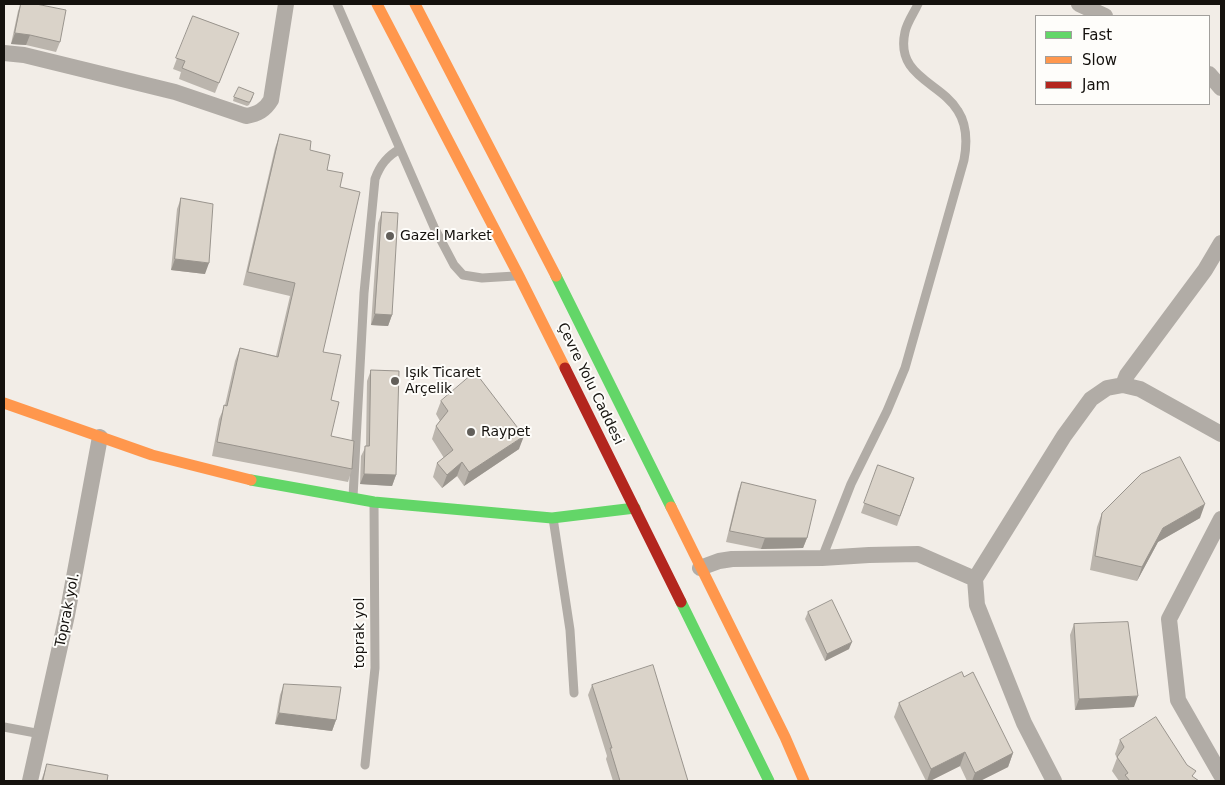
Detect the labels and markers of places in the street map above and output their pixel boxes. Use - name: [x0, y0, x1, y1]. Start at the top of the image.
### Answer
- place label: Gazel Market: [400, 228, 492, 244]
- marker: Gazel Market: [384, 230, 396, 242]
- place label: Işık Ticaret Arçelik: [405, 365, 481, 398]
- marker: Işık Ticaret Arçelik: [389, 375, 401, 387]
- place label: Raypet: [481, 424, 530, 440]
- marker: Raypet: [465, 426, 477, 438]

